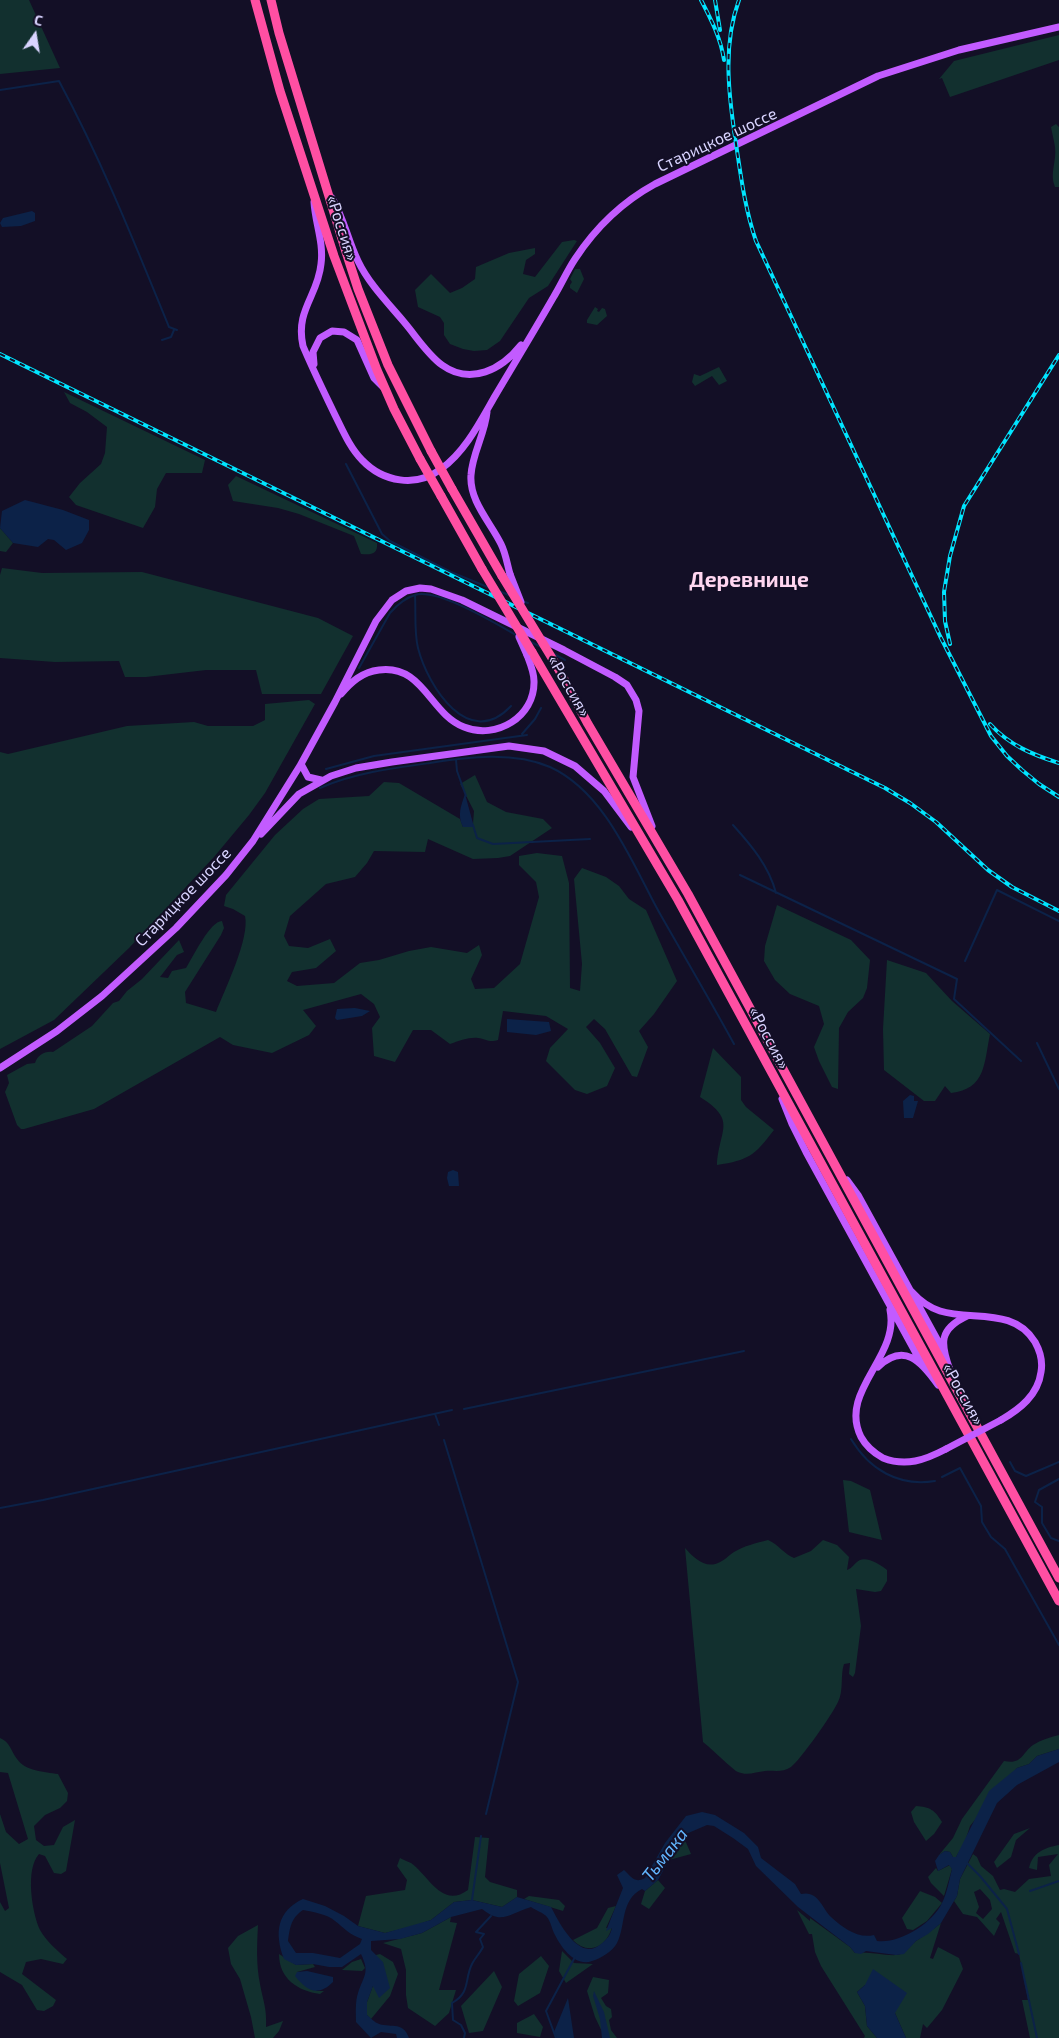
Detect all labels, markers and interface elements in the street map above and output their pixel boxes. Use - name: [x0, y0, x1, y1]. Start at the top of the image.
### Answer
- north arrow: [10, 10, 60, 60]
- text: С: [33, 11, 44, 29]
- street label: Старицкое шоссе: [654, 104, 780, 176]
- street label: «Россия»: [322, 193, 362, 263]
- district label: Деревнище: [689, 567, 809, 593]
- street label: «Россия»: [544, 652, 594, 720]
- street label: Старицкое шоссе: [131, 844, 235, 950]
- street label: «Россия»: [745, 1004, 793, 1072]
- street label: «Россия»: [938, 1360, 988, 1428]
- water label: Тьмака: [637, 1824, 693, 1886]

